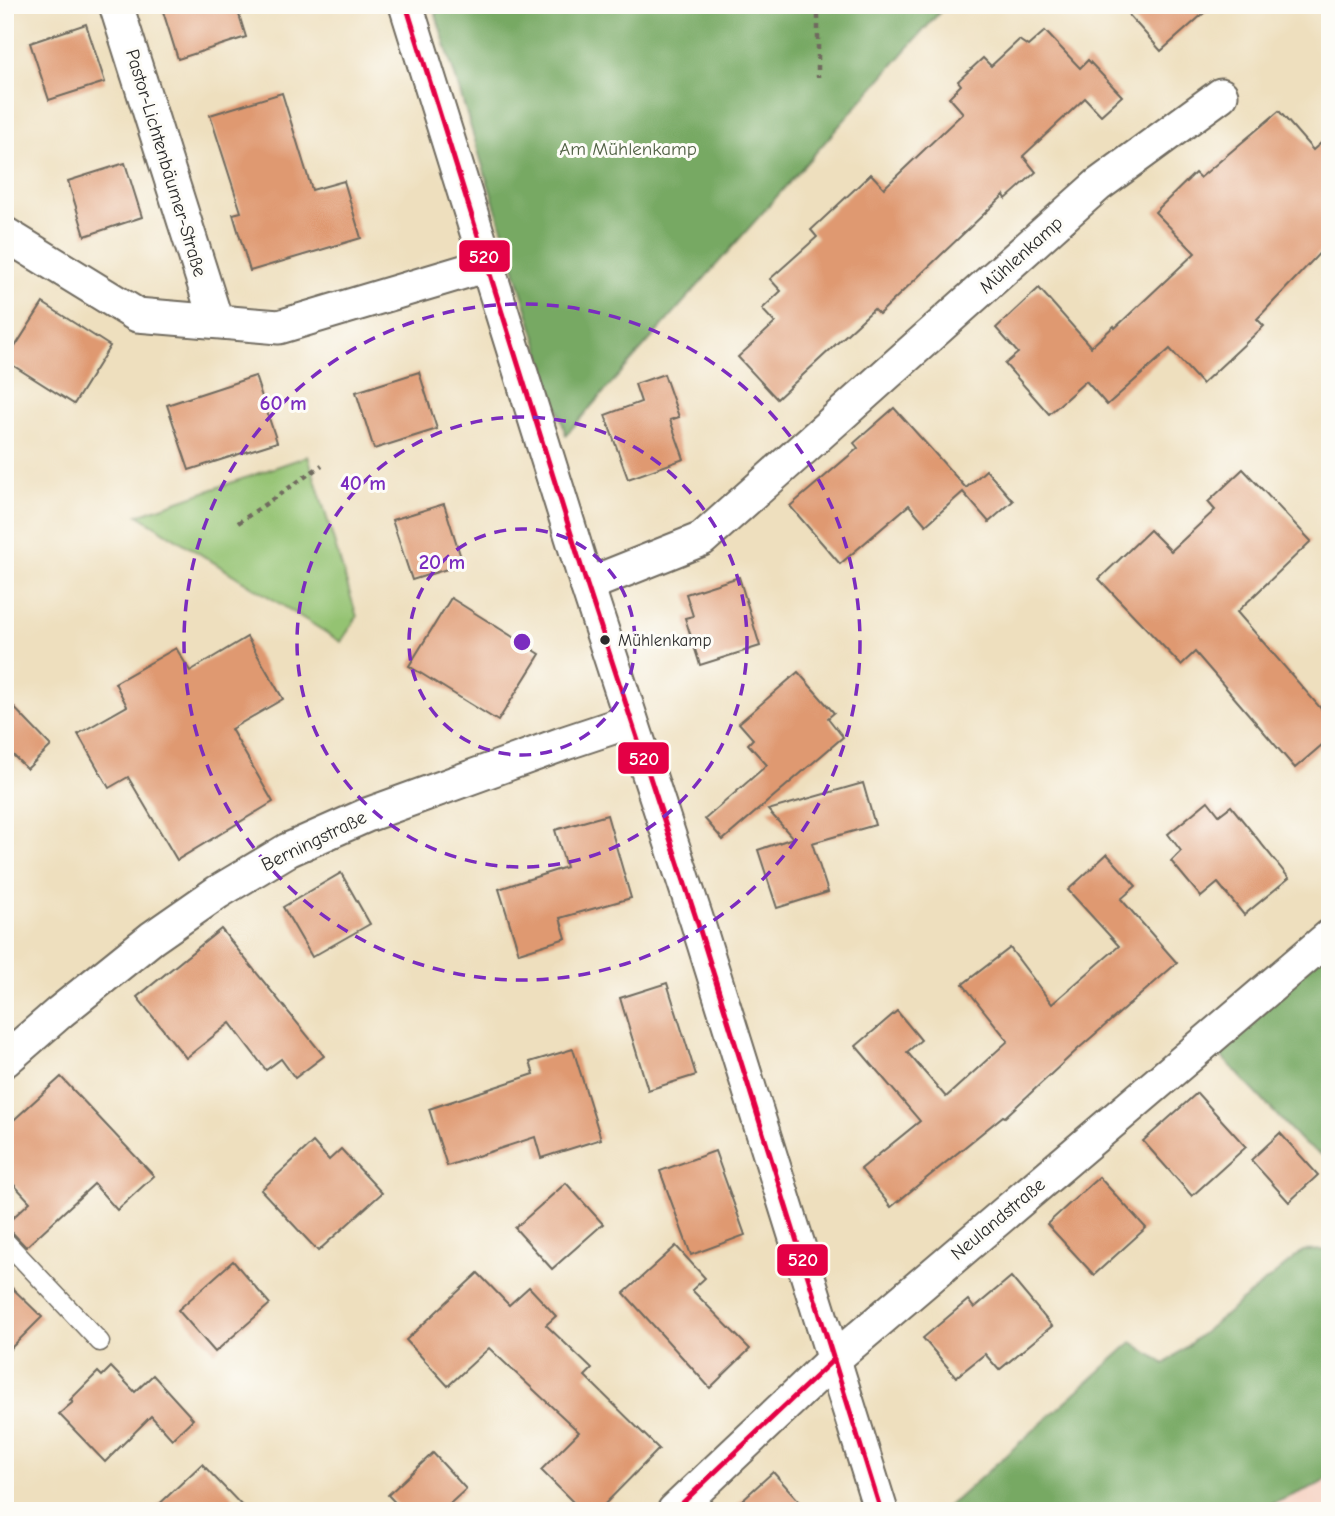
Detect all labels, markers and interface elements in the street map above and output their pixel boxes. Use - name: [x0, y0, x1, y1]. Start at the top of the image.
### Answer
- street label: Pastor-Lichtenbäumer-Straße: [121, 47, 211, 279]
- park label: Am Mühlenkamp: [559, 138, 697, 160]
- street label: Mühlenkamp: [975, 212, 1067, 298]
- line badge: 520: [458, 239, 511, 273]
- text: 520: [469, 246, 499, 268]
- text: 60 m: [259, 391, 307, 415]
- text: 40 m: [340, 471, 386, 495]
- text: 20 m: [419, 550, 465, 574]
- centre of rings: [510, 630, 534, 654]
- place label: Mühlenkamp: [618, 631, 711, 650]
- marker: Mühlenkamp: [598, 633, 612, 647]
- line badge: 520: [617, 741, 670, 775]
- text: 520: [629, 748, 659, 770]
- street label: Berningstraße: [258, 806, 370, 876]
- street label: Neulandstraße: [946, 1173, 1050, 1265]
- line badge: 520: [776, 1243, 829, 1277]
- text: 520: [788, 1249, 818, 1271]

